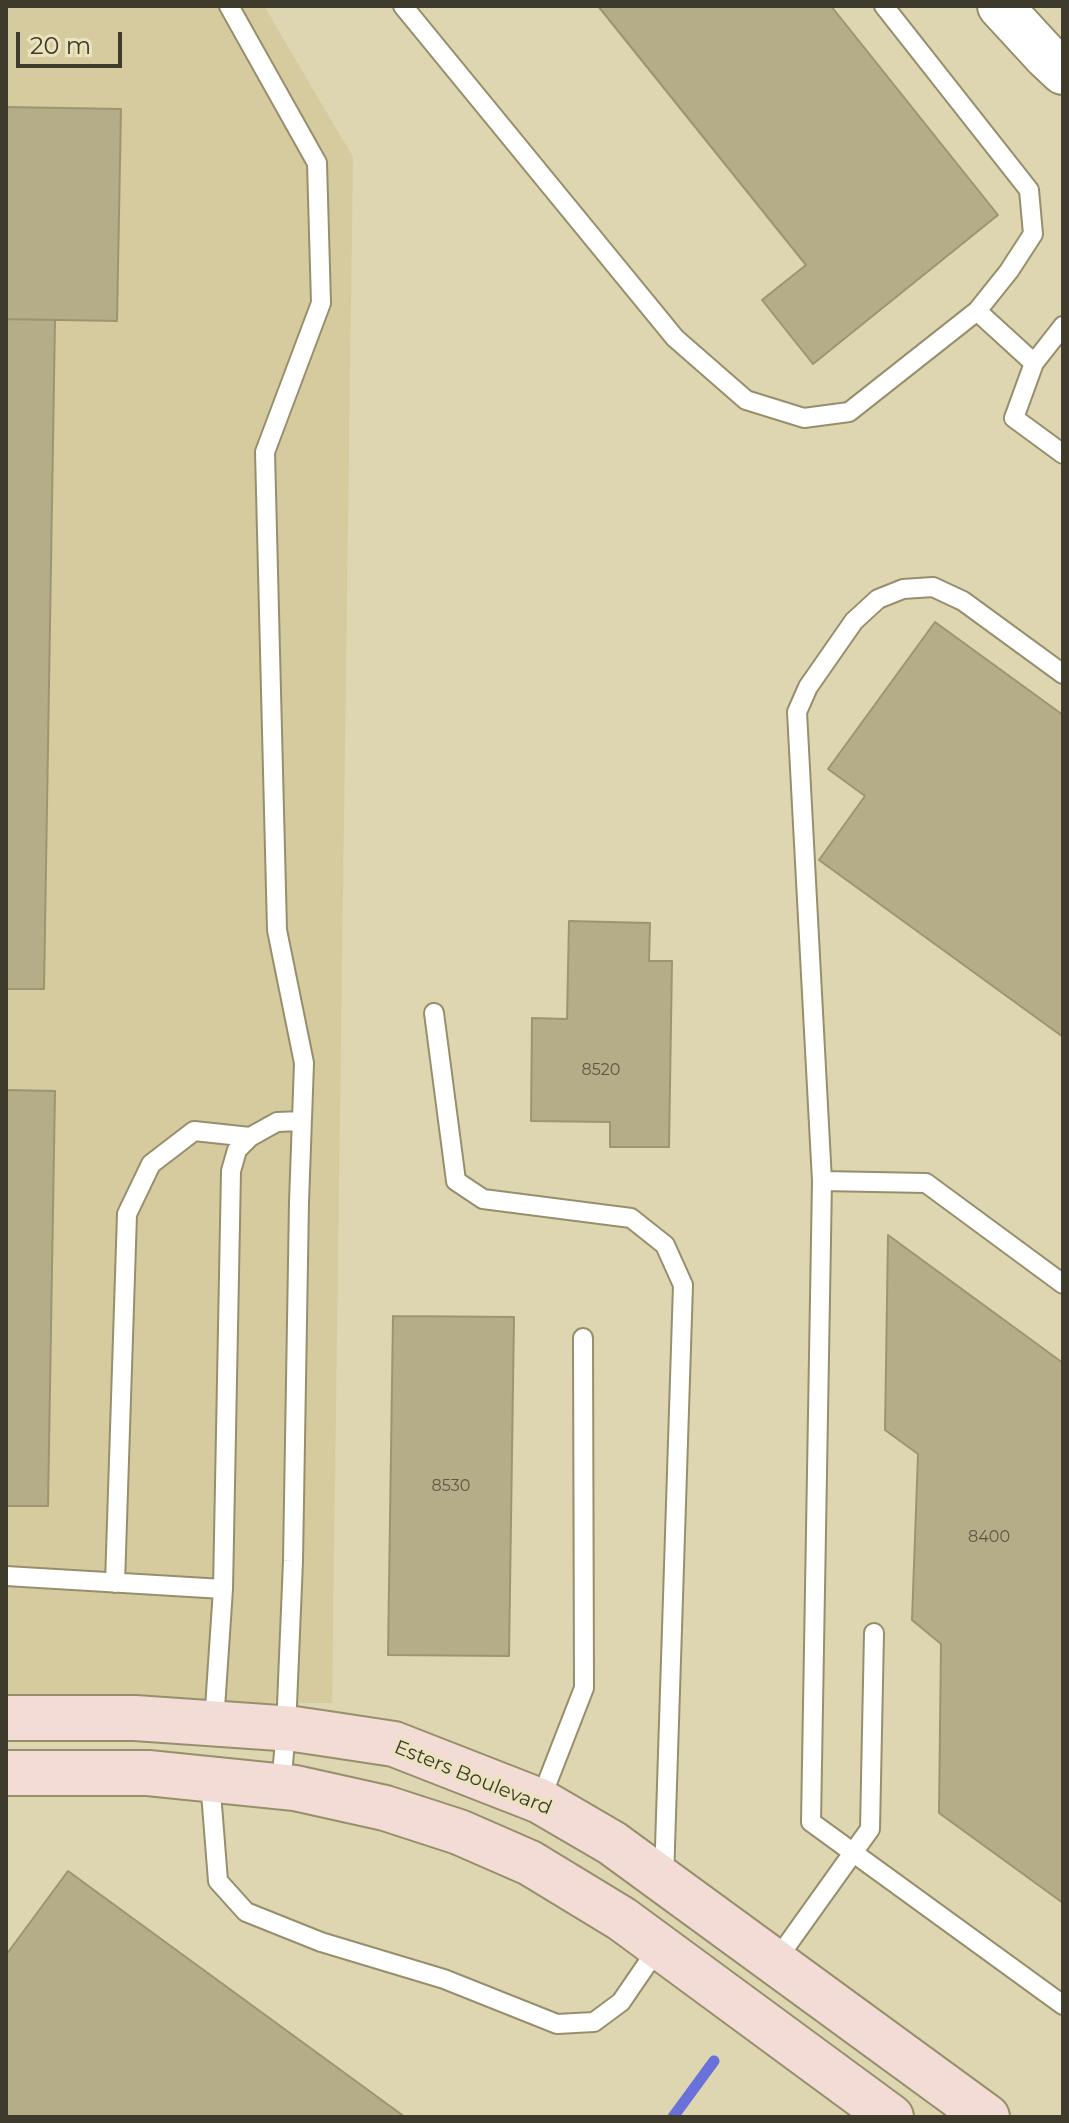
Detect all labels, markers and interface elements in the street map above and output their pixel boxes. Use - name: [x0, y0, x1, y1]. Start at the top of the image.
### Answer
- scale bar: [20, 16, 126, 66]
- text: 20 m: [30, 31, 91, 60]
- house number: 8520: [582, 1060, 620, 1080]
- house number: 8530: [432, 1476, 470, 1496]
- house number: 8400: [968, 1527, 1010, 1547]
- street label: Esters Boulevard: [391, 1735, 555, 1821]

